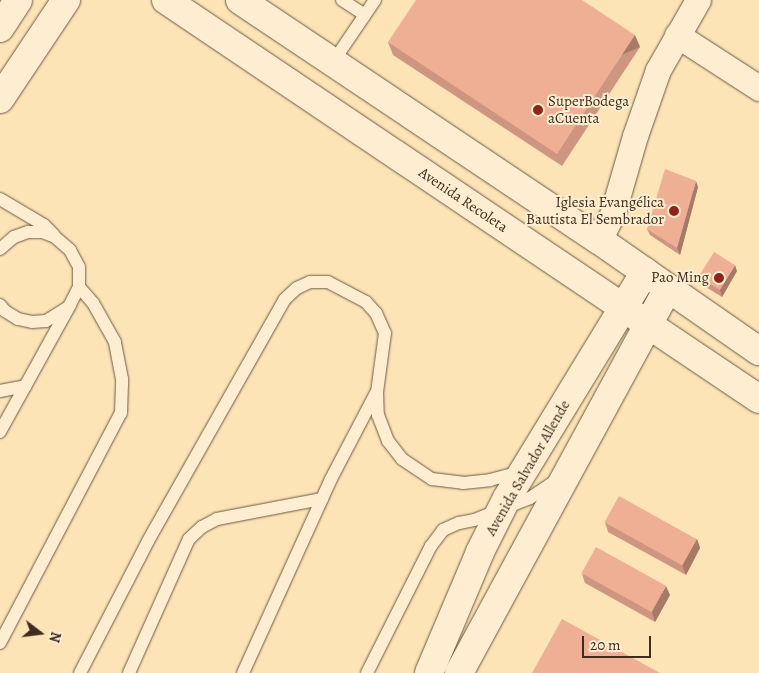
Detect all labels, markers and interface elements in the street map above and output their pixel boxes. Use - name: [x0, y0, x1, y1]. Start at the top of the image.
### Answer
- place label: SuperBodega aCuenta: [548, 92, 629, 127]
- marker: SuperBodega aCuenta: [532, 104, 544, 116]
- street label: Avenida Recoleta: [415, 164, 511, 236]
- place label: Iglesia Evangélica Bautista El Sembrador: [526, 193, 664, 228]
- marker: Iglesia Evangélica Bautista El Sembrador: [668, 205, 680, 217]
- place label: Pao Ming: [651, 269, 709, 287]
- marker: Pao Ming: [713, 272, 725, 284]
- street label: Avenida Salvador Allende: [482, 397, 574, 539]
- north arrow: [15, 608, 65, 658]
- scale bar: [584, 626, 653, 658]
- text: N: [44, 630, 65, 644]
- text: 20 m: [590, 635, 621, 655]

